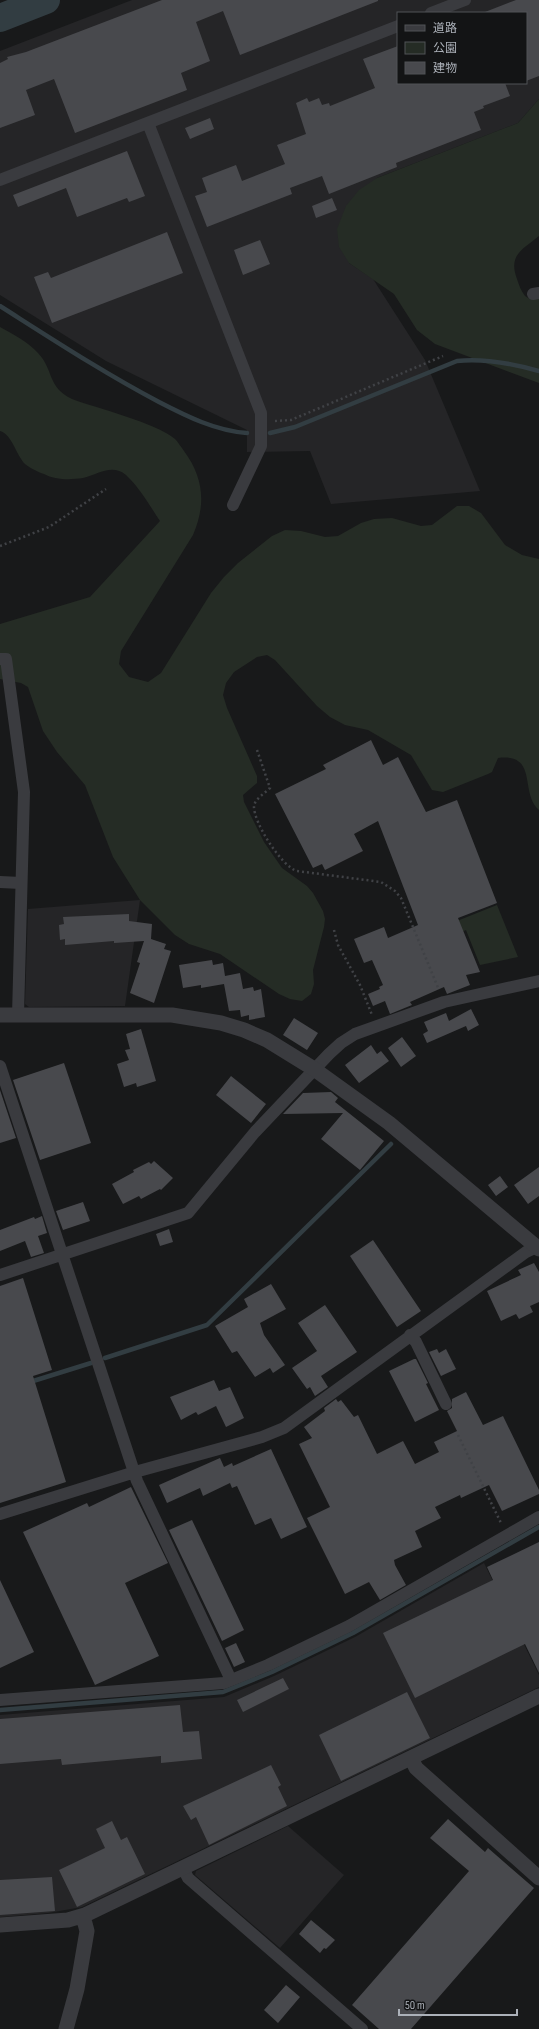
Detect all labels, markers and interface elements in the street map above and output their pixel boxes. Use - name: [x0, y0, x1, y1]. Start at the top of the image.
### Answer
- legend: [397, 12, 527, 84]
- text: 道路: [433, 21, 457, 36]
- text: 公園: [433, 41, 457, 56]
- text: 建物: [433, 61, 457, 76]
- scale bar: [399, 1991, 517, 2017]
- text: 50 m: [405, 1998, 425, 2013]

